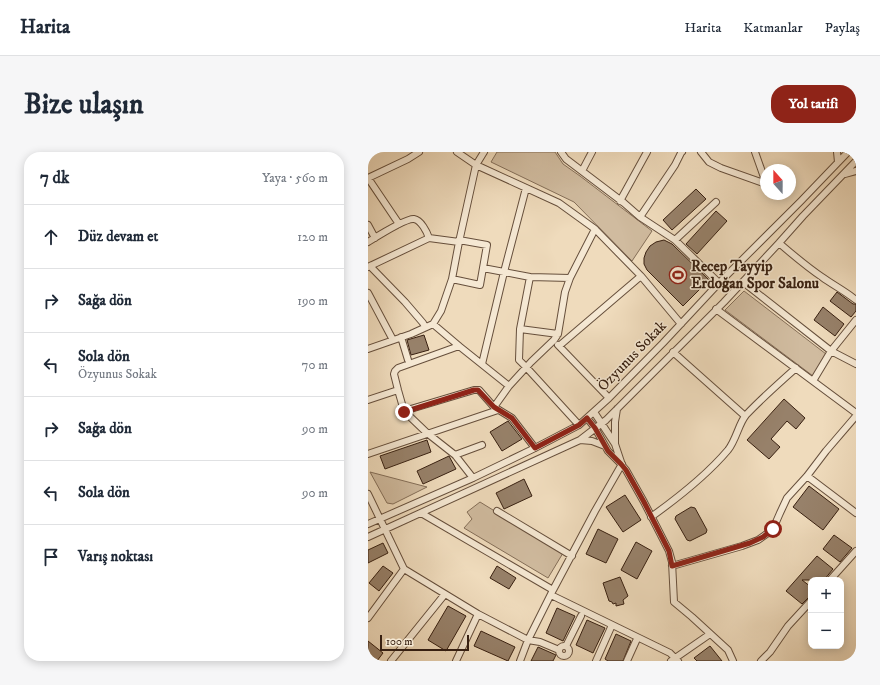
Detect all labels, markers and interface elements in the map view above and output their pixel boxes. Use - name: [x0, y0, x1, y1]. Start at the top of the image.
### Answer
- text: Harita: [20, 16, 70, 39]
- text: Harita: [684, 19, 721, 37]
- text: Katmanlar: [743, 19, 803, 37]
- text: Paylaş: [825, 19, 860, 37]
- button: Yol tarifi: [771, 85, 856, 123]
- text: Bize ulaşın: [24, 87, 144, 122]
- north arrow: [760, 164, 796, 200]
- text: 7 dk: [40, 167, 70, 189]
- text: Yaya · 560 m: [262, 170, 328, 186]
- icon: ahead: [40, 226, 62, 248]
- text: Düz devam et: [78, 227, 158, 246]
- text: 120 m: [297, 229, 328, 245]
- place label: Recep Tayyip Erdoğan Spor Salonu: [691, 257, 820, 293]
- sports icon: Recep Tayyip Erdoğan Spor Salonu: [668, 265, 688, 285]
- icon: right: [40, 290, 62, 312]
- text: Sağa dön: [78, 291, 132, 310]
- text: 190 m: [297, 293, 328, 309]
- street label: Özyunus Sokak: [594, 316, 671, 395]
- text: Sola dön: [78, 347, 130, 366]
- icon: left: [40, 354, 62, 376]
- text: 70 m: [302, 357, 328, 373]
- text: Özyunus Sokak: [78, 366, 157, 382]
- route end: [395, 403, 413, 421]
- icon: right: [40, 418, 62, 440]
- text: Sağa dön: [78, 419, 132, 438]
- text: 90 m: [302, 421, 328, 437]
- icon: left: [40, 482, 62, 504]
- text: Sola dön: [78, 483, 130, 502]
- text: 90 m: [302, 485, 328, 501]
- route start: [764, 520, 782, 538]
- icon: arrive: [40, 546, 62, 568]
- text: Varış noktası: [78, 547, 153, 566]
- map controls: [808, 577, 844, 649]
- button: +: [808, 577, 844, 613]
- button: −: [808, 613, 844, 649]
- scale bar: [380, 633, 469, 652]
- text: 100 m: [386, 635, 412, 649]

